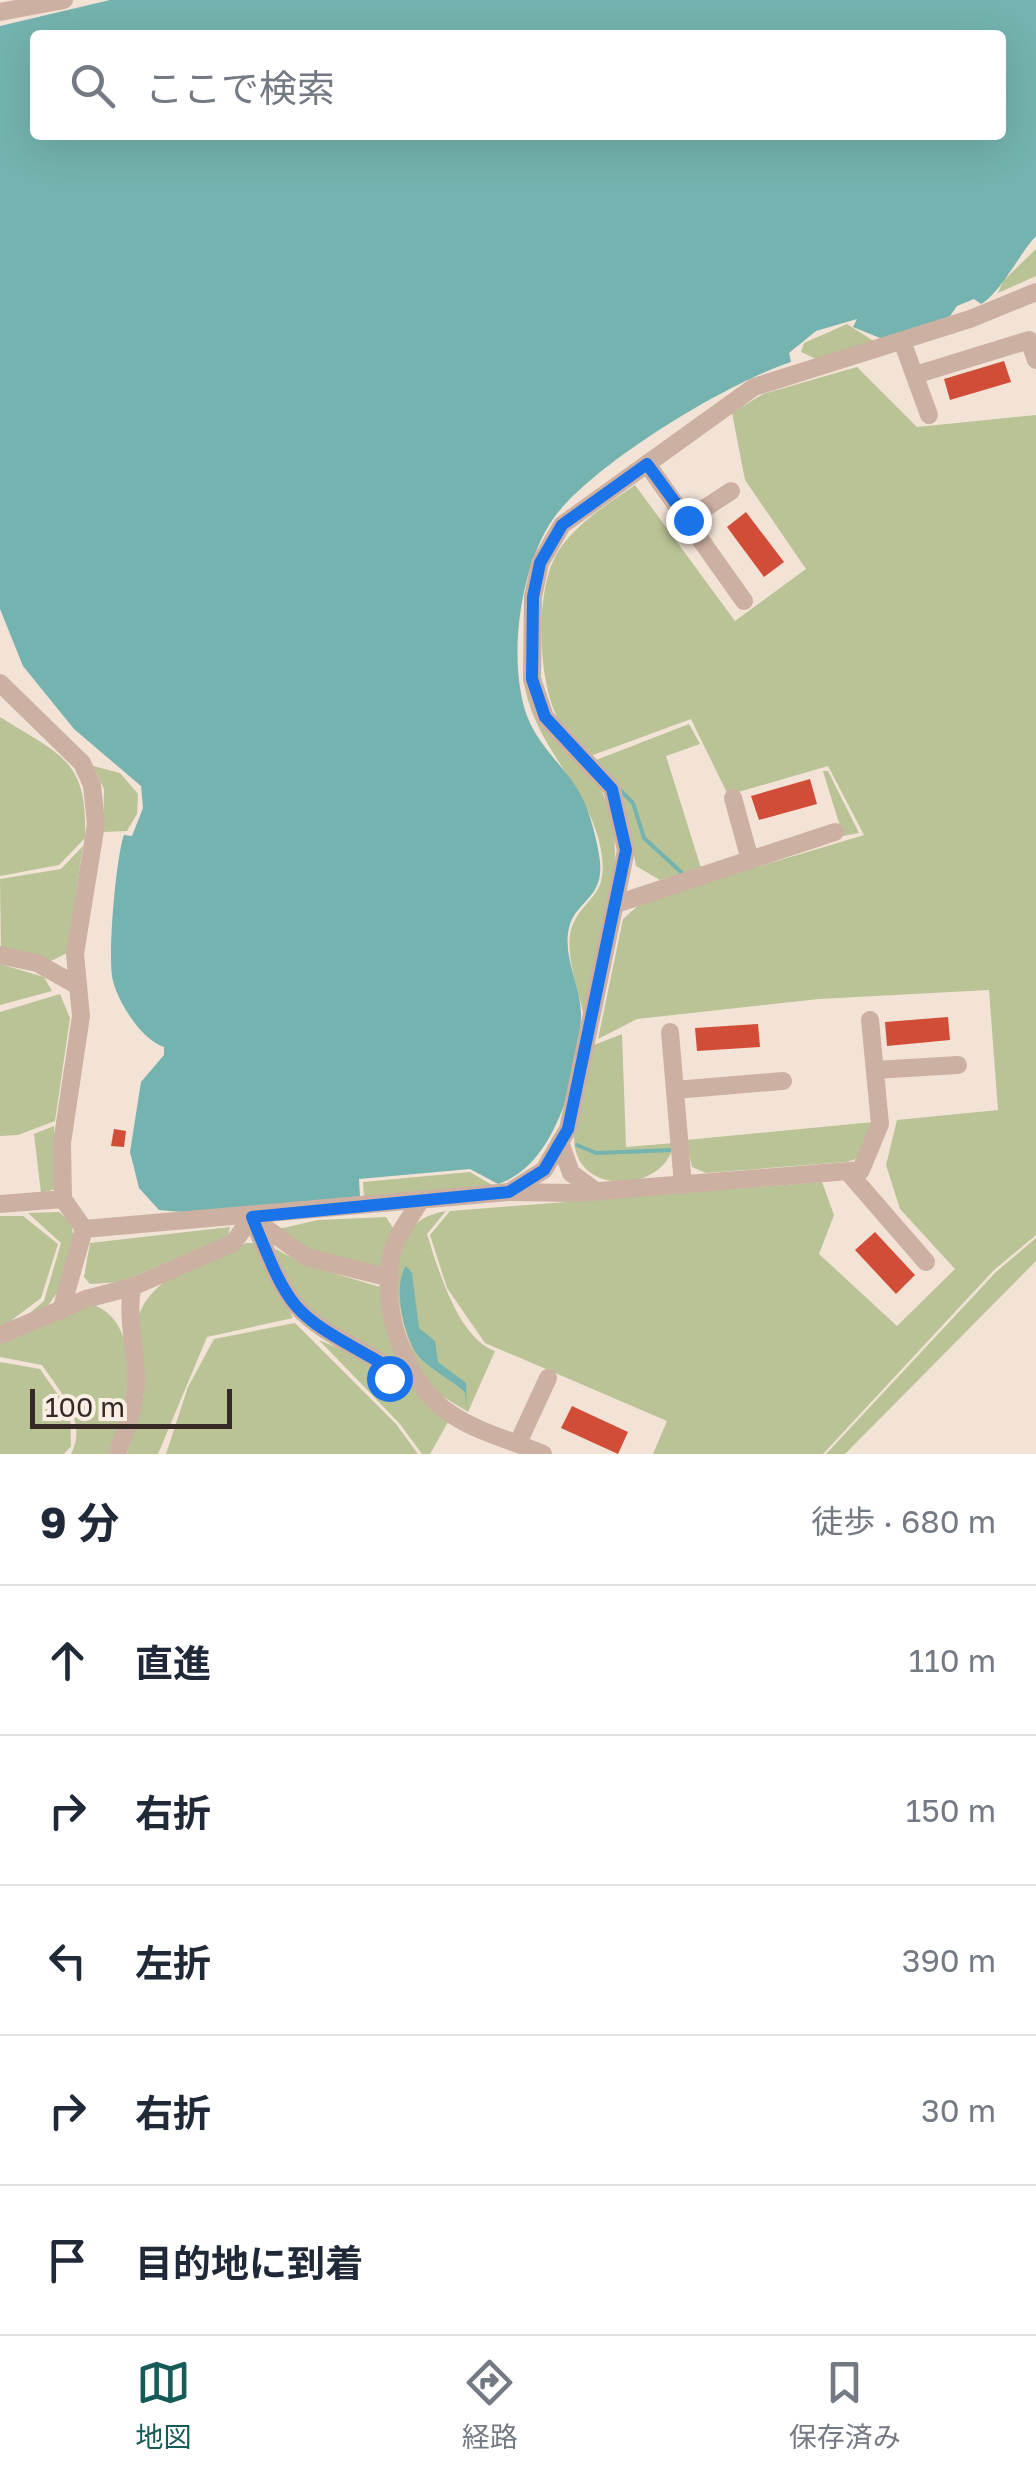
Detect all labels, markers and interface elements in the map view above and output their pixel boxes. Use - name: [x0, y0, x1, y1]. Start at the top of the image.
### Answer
- search box: [30, 30, 1006, 140]
- icon: search: [65, 58, 120, 113]
- text: ここで検索: [145, 65, 335, 110]
- route end: [666, 498, 712, 544]
- route start: [367, 1356, 413, 1402]
- scale bar: [30, 1384, 232, 1428]
- text: 100 m: [45, 1390, 125, 1423]
- text: 9 分: [40, 1497, 119, 1547]
- text: 徒歩 · 680 m: [811, 1502, 996, 1540]
- icon: ahead: [40, 1633, 95, 1688]
- text: 直進: [135, 1640, 211, 1685]
- text: 110 m: [909, 1641, 996, 1679]
- icon: right: [40, 1783, 95, 1838]
- text: 右折: [135, 1790, 211, 1835]
- text: 150 m: [906, 1791, 996, 1829]
- icon: left: [40, 1933, 95, 1988]
- text: 左折: [135, 1940, 211, 1985]
- text: 390 m: [902, 1941, 996, 1979]
- icon: right: [40, 2083, 95, 2138]
- text: 右折: [135, 2090, 211, 2135]
- text: 30 m: [921, 2091, 996, 2129]
- icon: arrive: [40, 2233, 95, 2288]
- text: 目的地に到着: [135, 2240, 363, 2285]
- tab: 地図: [135, 2355, 191, 2455]
- tab: 経路: [462, 2355, 518, 2455]
- tab: 保存済み: [789, 2355, 901, 2455]

